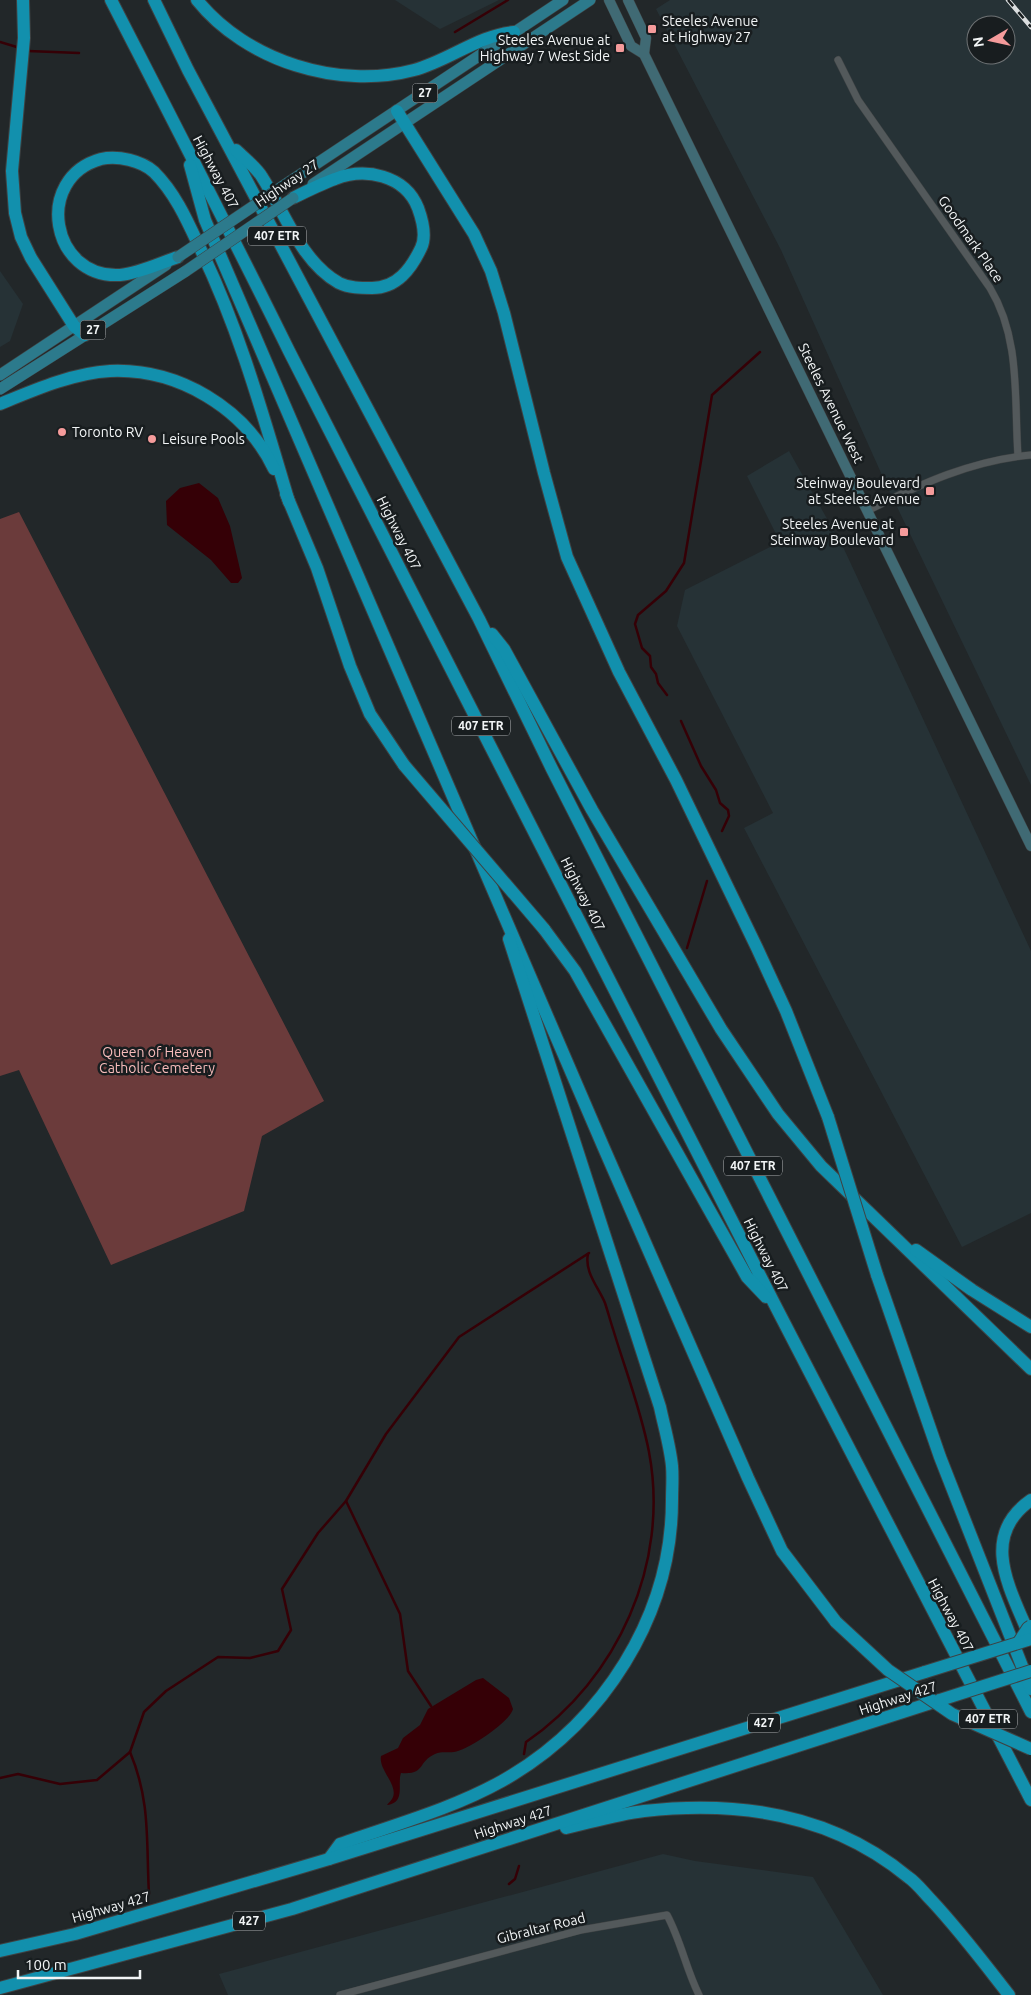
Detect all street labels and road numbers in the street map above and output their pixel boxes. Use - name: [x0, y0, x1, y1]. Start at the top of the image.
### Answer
- road number: 27: [412, 84, 438, 102]
- street label: Highway 407: [190, 133, 242, 211]
- street label: Highway 27: [252, 156, 322, 210]
- street label: Goodmark Place: [935, 193, 1007, 285]
- road number: 407 ETR: [248, 227, 306, 246]
- road number: 27: [80, 320, 106, 340]
- street label: Steeles Avenue West: [795, 340, 867, 466]
- street label: Highway 407: [374, 493, 424, 573]
- road number: 407 ETR: [452, 716, 510, 736]
- street label: Highway 407: [558, 854, 608, 934]
- road number: 407 ETR: [724, 1156, 782, 1176]
- street label: Highway 407: [741, 1215, 791, 1295]
- street label: Highway 407: [925, 1576, 977, 1654]
- street label: Highway 427: [857, 1678, 939, 1718]
- road number: 407 ETR: [959, 1710, 1017, 1728]
- road number: 427: [748, 1714, 780, 1732]
- street label: Highway 427: [472, 1802, 554, 1842]
- street label: Highway 427: [70, 1888, 152, 1926]
- street label: Gibraltar Road: [495, 1909, 587, 1947]
- road number: 427: [233, 1912, 265, 1930]

